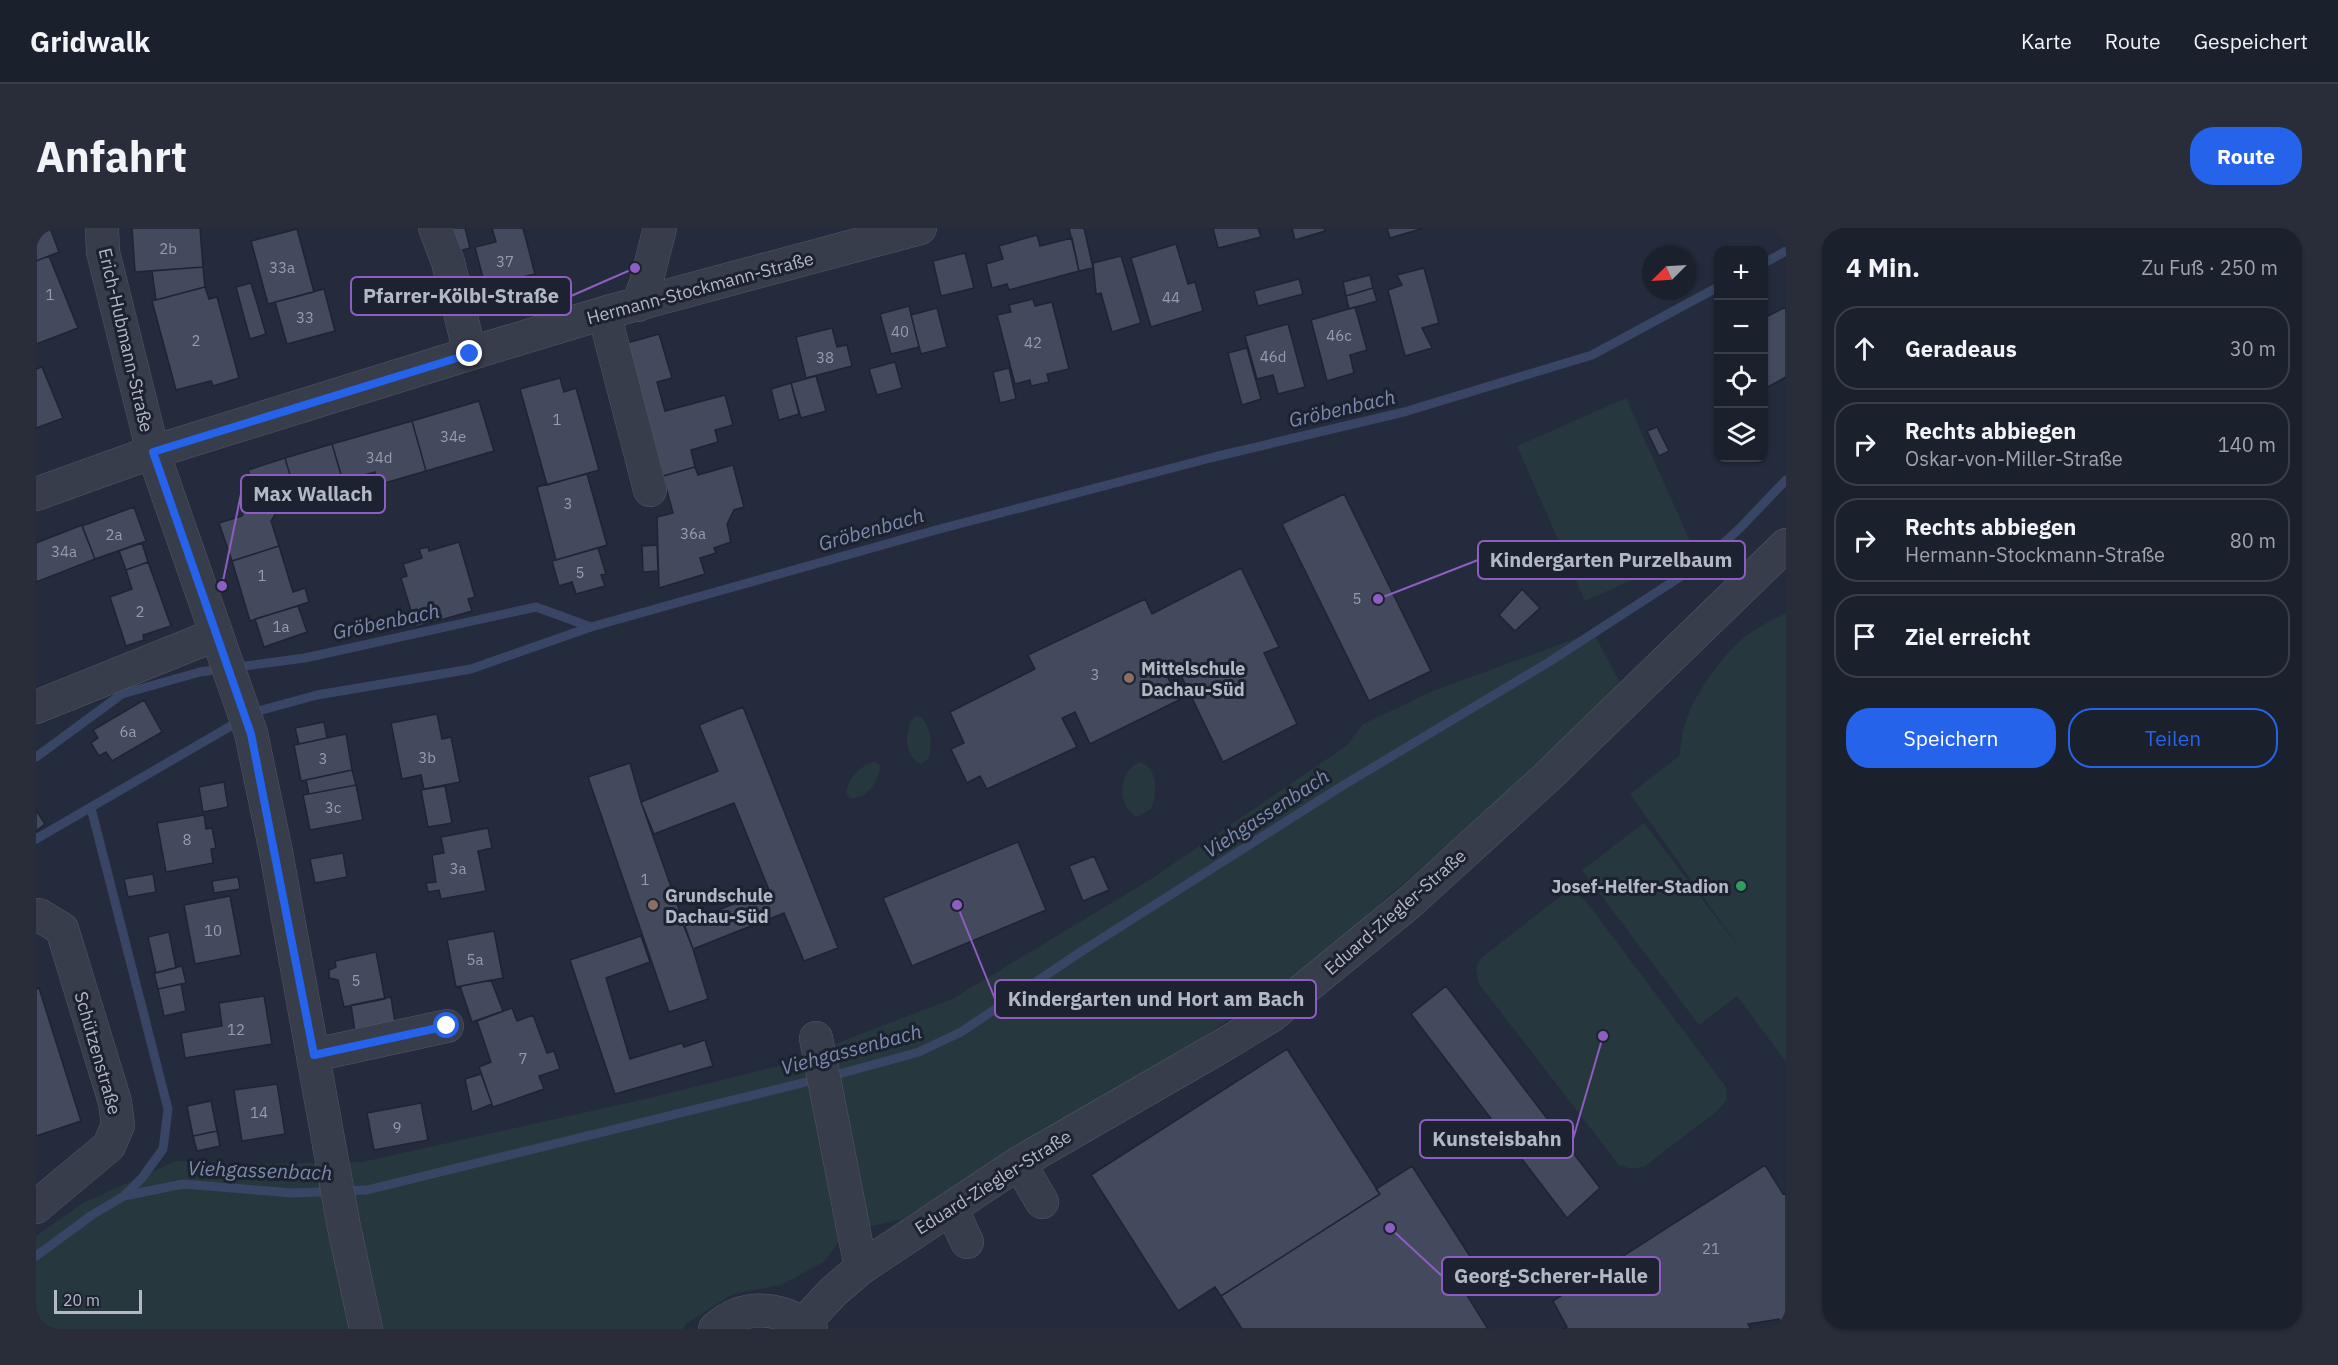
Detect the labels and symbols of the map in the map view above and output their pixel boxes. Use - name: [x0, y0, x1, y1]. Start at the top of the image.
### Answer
- house number: 2b: [159, 239, 177, 258]
- street label: Erich-Hubmann-Straße: [94, 246, 158, 434]
- north arrow: [1642, 246, 1696, 300]
- street label: Hermann-Stockmann-Straße: [584, 247, 816, 329]
- house number: 37: [496, 252, 514, 271]
- house number: 33a: [269, 258, 295, 277]
- callout: Pfarrer-Kölbl-Straße: [351, 277, 571, 315]
- text: Pfarrer-Kölbl-Straße: [363, 282, 559, 309]
- house number: 1: [45, 285, 55, 304]
- house number: 44: [1162, 288, 1180, 307]
- house number: 33: [296, 308, 314, 327]
- house number: 40: [891, 322, 909, 341]
- house number: 46c: [1326, 326, 1352, 345]
- house number: 2: [191, 331, 201, 350]
- house number: 42: [1024, 333, 1042, 352]
- route end: [456, 340, 482, 366]
- house number: 46d: [1260, 347, 1286, 366]
- house number: 38: [816, 348, 834, 367]
- water label: Gröbenbach: [1286, 383, 1398, 433]
- house number: 1: [552, 410, 562, 429]
- house number: 34e: [440, 427, 466, 446]
- house number: 34d: [366, 448, 392, 467]
- callout: Max Wallach: [241, 475, 385, 513]
- text: Max Wallach: [253, 480, 373, 507]
- house number: 3: [563, 494, 573, 513]
- water label: Gröbenbach: [815, 501, 927, 557]
- house number: 36a: [680, 524, 706, 543]
- house number: 2a: [105, 525, 123, 544]
- callout: Kindergarten Purzelbaum: [1478, 541, 1745, 579]
- house number: 34a: [51, 542, 77, 561]
- text: Kindergarten Purzelbaum: [1490, 546, 1732, 573]
- house number: 5: [575, 563, 585, 582]
- house number: 1: [257, 566, 267, 585]
- house number: 5: [1352, 589, 1362, 608]
- water label: Gröbenbach: [330, 597, 442, 645]
- house number: 2: [135, 602, 145, 621]
- house number: 1a: [272, 617, 290, 636]
- place label: Mittelschule Dachau-Süd: [1141, 657, 1246, 701]
- house number: 3: [1090, 665, 1100, 684]
- marker: Mittelschule Dachau-Süd: [1122, 671, 1136, 685]
- house number: 6a: [119, 722, 137, 741]
- house number: 3b: [418, 748, 436, 767]
- house number: 3: [318, 749, 328, 768]
- water label: Viehgassenbach: [1198, 762, 1334, 864]
- house number: 3c: [325, 798, 342, 817]
- house number: 8: [182, 830, 192, 849]
- street label: Eduard-Ziegler-Straße: [1319, 844, 1471, 980]
- house number: 3a: [449, 859, 467, 878]
- house number: 1: [640, 870, 650, 889]
- place label: Josef-Helfer-Stadion: [1551, 875, 1729, 898]
- marker: Josef-Helfer-Stadion: [1734, 879, 1748, 893]
- place label: Grundschule Dachau-Süd: [665, 884, 773, 928]
- marker: Grundschule Dachau-Süd: [646, 898, 660, 912]
- house number: 10: [204, 921, 222, 940]
- house number: 5a: [466, 950, 484, 969]
- house number: 5: [351, 971, 361, 990]
- callout: Kindergarten und Hort am Bach: [995, 980, 1316, 1018]
- text: Kindergarten und Hort am Bach: [1008, 985, 1304, 1012]
- street label: Schützenstraße: [69, 989, 127, 1117]
- route start: [433, 1012, 459, 1038]
- water label: Viehgassenbach: [778, 1017, 924, 1081]
- house number: 12: [227, 1020, 245, 1039]
- house number: 7: [518, 1049, 528, 1068]
- house number: 14: [250, 1103, 268, 1122]
- house number: 9: [392, 1118, 402, 1137]
- callout: Kunsteisbahn: [1420, 1120, 1573, 1158]
- street label: Eduard-Ziegler-Straße: [910, 1124, 1076, 1240]
- text: Kunsteisbahn: [1432, 1125, 1562, 1152]
- water label: Viehgassenbach: [187, 1154, 333, 1186]
- house number: 21: [1702, 1239, 1720, 1258]
- callout: Georg-Scherer-Halle: [1442, 1257, 1660, 1295]
- text: Georg-Scherer-Halle: [1454, 1262, 1648, 1289]
- scale bar: [54, 1287, 142, 1314]

